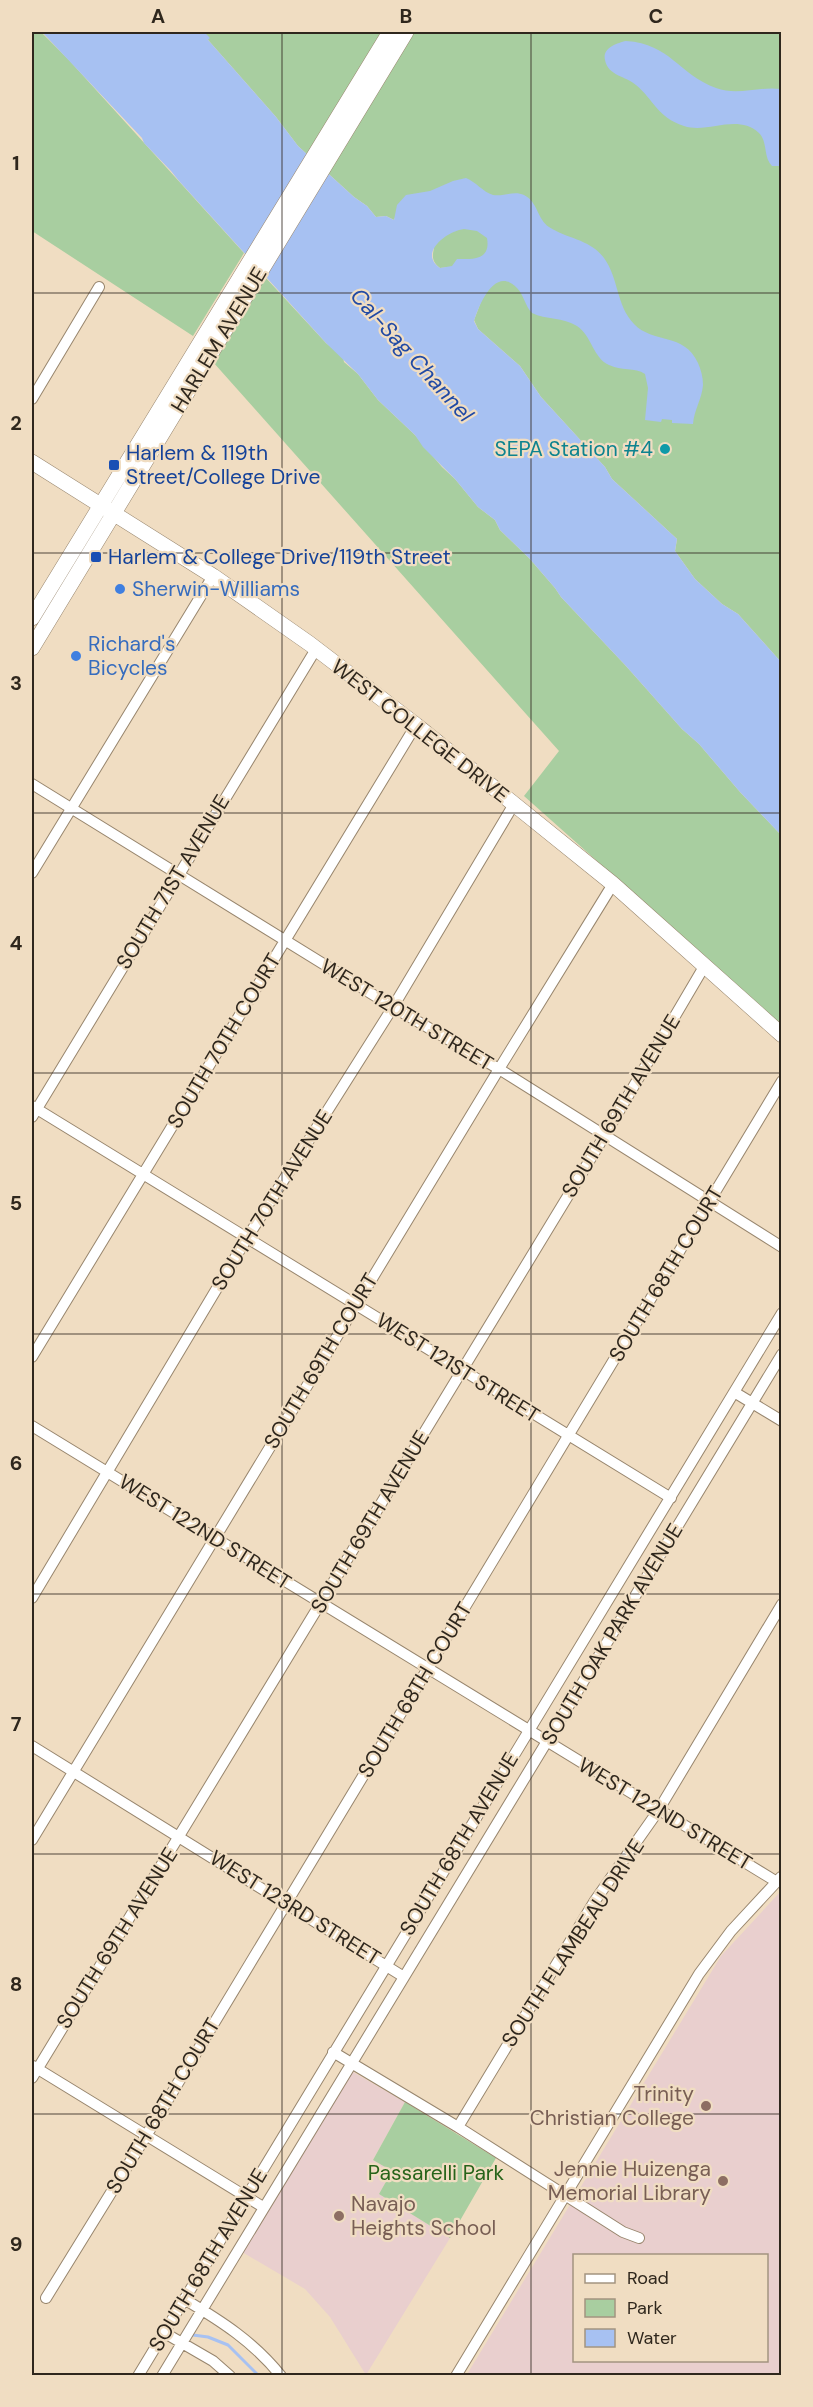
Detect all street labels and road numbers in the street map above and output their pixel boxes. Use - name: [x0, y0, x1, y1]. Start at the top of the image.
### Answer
- street label: HARLEM AVENUE: [165, 262, 273, 418]
- street label: WEST COLLEGE DRIVE: [326, 653, 514, 809]
- street label: SOUTH 71ST AVENUE: [110, 790, 236, 974]
- street label: SOUTH 70TH COURT: [161, 948, 287, 1134]
- street label: WEST 120TH STREET: [315, 952, 499, 1078]
- street label: SOUTH 69TH AVENUE: [555, 1009, 687, 1203]
- street label: SOUTH 70TH AVENUE: [205, 1104, 339, 1296]
- street label: SOUTH 68TH COURT: [602, 1181, 730, 1367]
- street label: SOUTH 69TH COURT: [257, 1268, 385, 1454]
- street label: WEST 121ST STREET: [371, 1306, 545, 1430]
- street label: SOUTH 69TH AVENUE: [304, 1425, 436, 1619]
- street label: WEST 122ND STREET: [114, 1468, 297, 1597]
- street label: SOUTH OAK PARK AVENUE: [535, 1518, 689, 1750]
- street label: SOUTH 68TH COURT: [351, 1597, 479, 1783]
- street label: SOUTH 68TH AVENUE: [393, 1747, 525, 1941]
- street label: WEST 122ND STREET: [573, 1751, 757, 1877]
- street label: SOUTH FLAMBEAU DRIVE: [495, 1834, 651, 2052]
- street label: SOUTH 69TH AVENUE: [50, 1842, 184, 2034]
- street label: WEST 123RD STREET: [204, 1844, 386, 1972]
- street label: SOUTH 68TH COURT: [99, 2013, 227, 2199]
- street label: SOUTH 68TH AVENUE: [142, 2163, 274, 2357]

